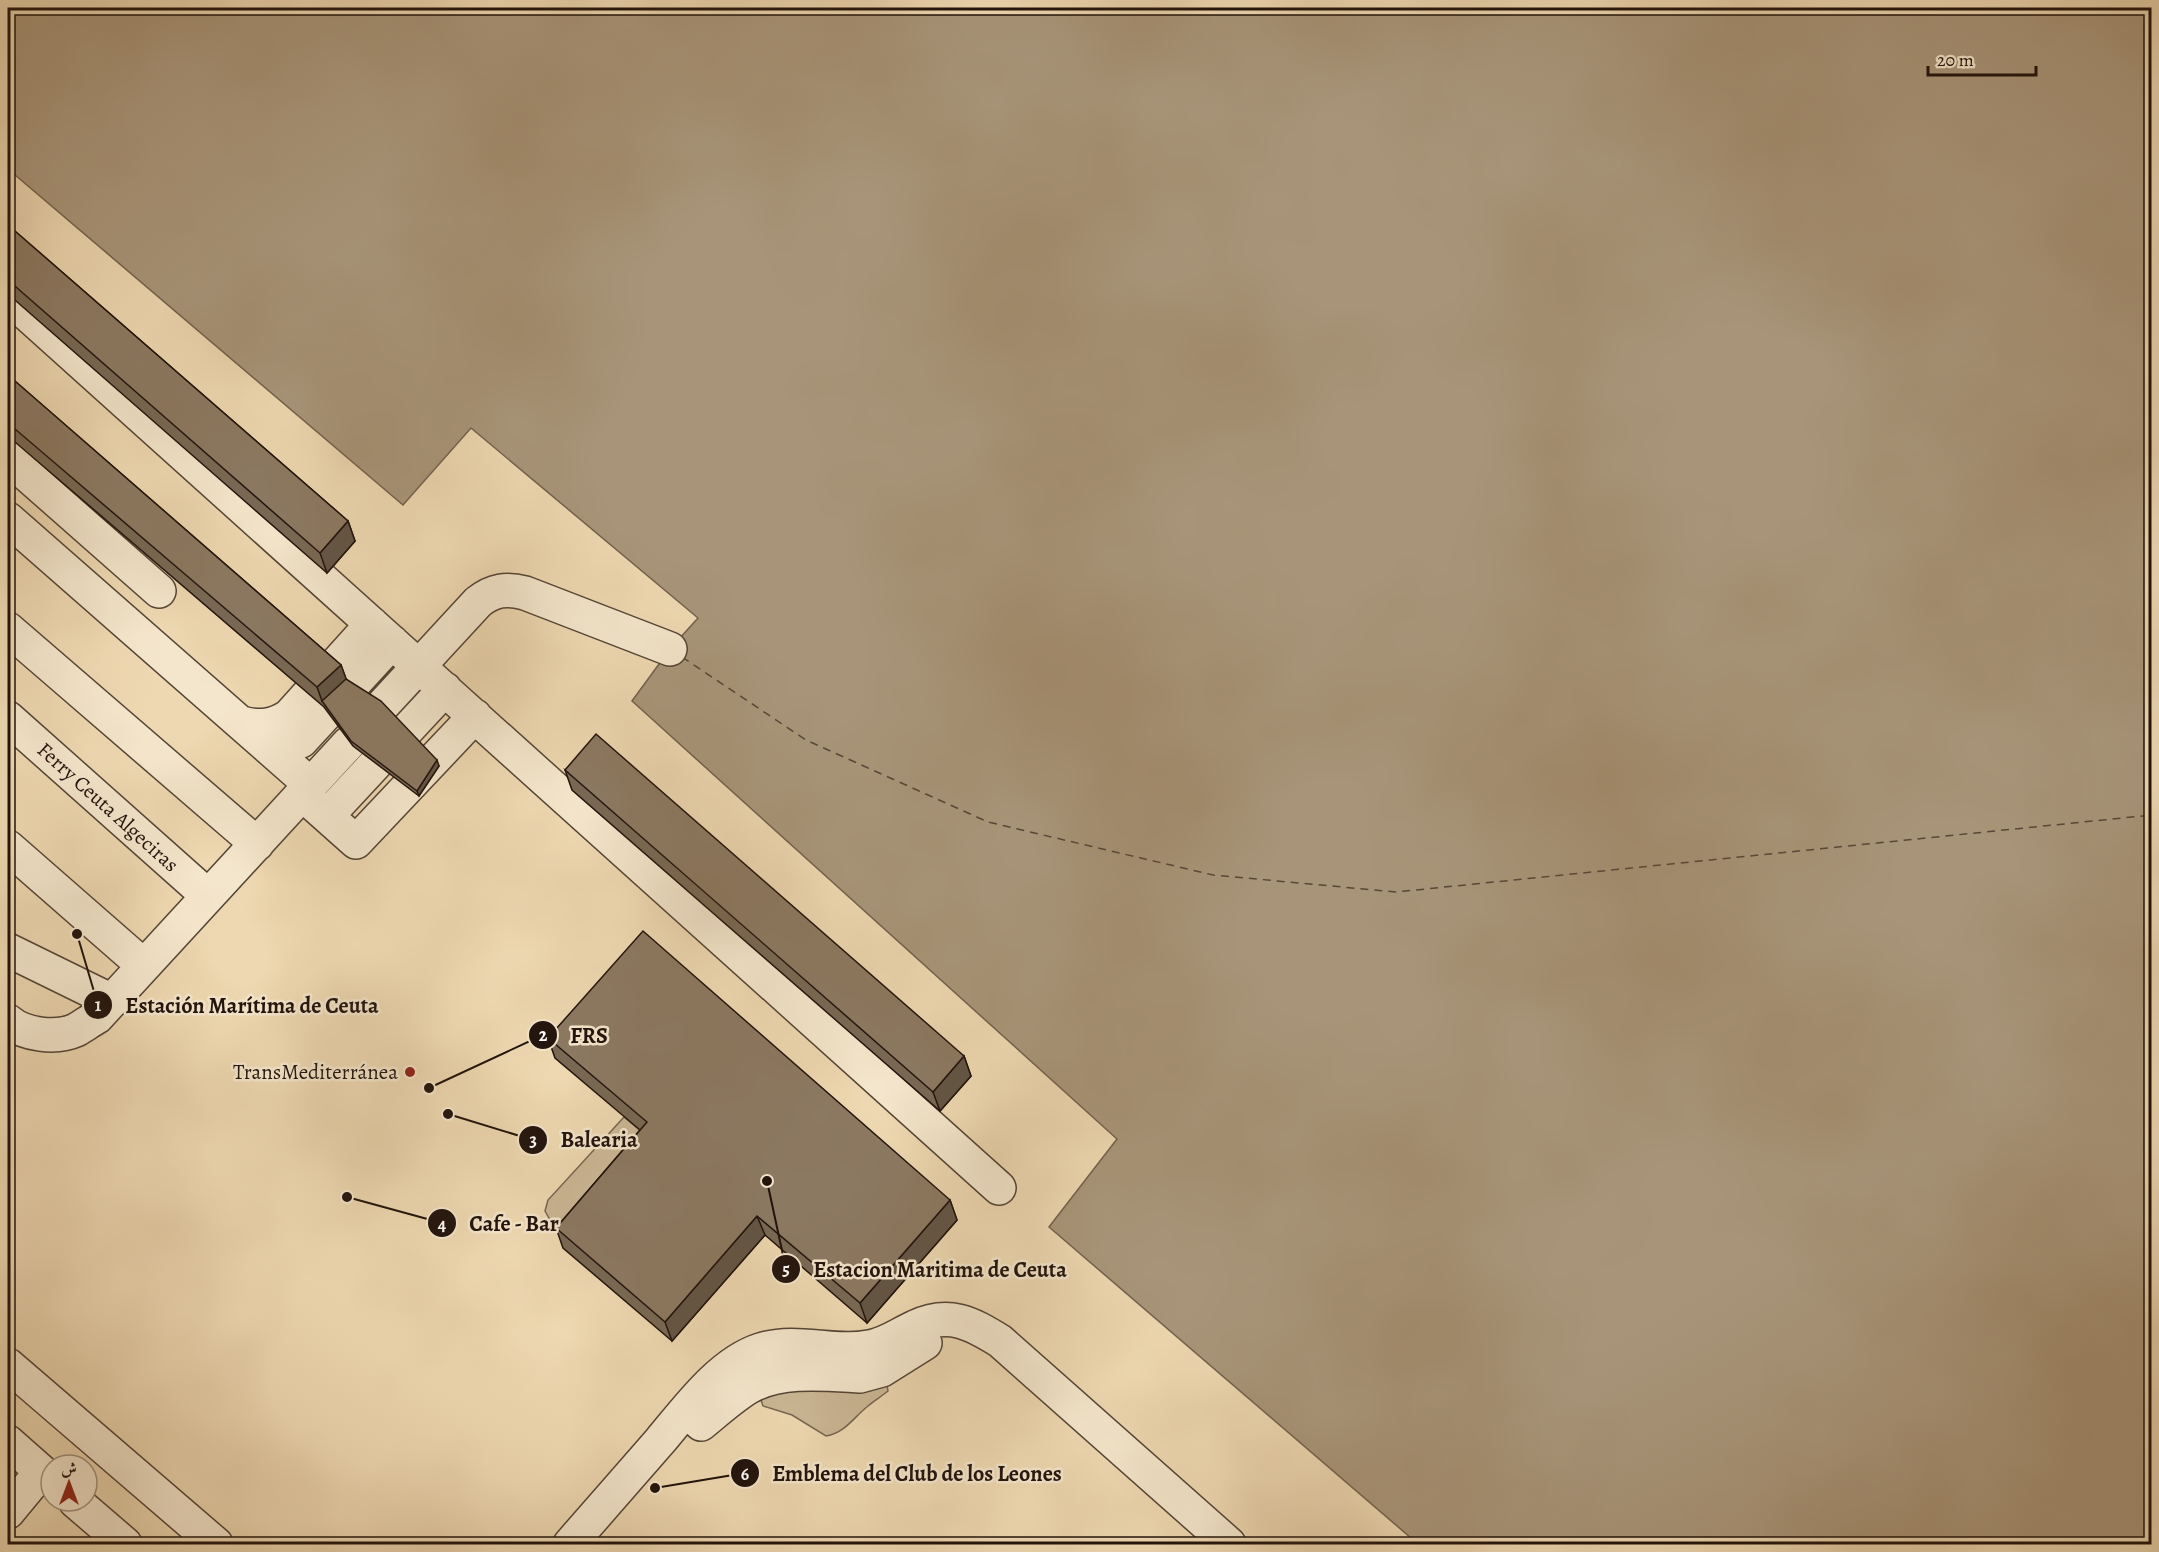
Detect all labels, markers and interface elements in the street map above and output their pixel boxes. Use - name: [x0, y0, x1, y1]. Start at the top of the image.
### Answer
- scale bar: [1928, 39, 2036, 77]
- text: 20 m: [1937, 48, 1974, 72]
- street label: Ferry Ceuta Algeciras: [31, 736, 185, 878]
- callout: Estación Marítima de Ceuta: [83, 985, 390, 1025]
- text: Estación Marítima de Ceuta: [125, 991, 379, 1021]
- text: 1: [95, 993, 102, 1017]
- callout: FRS: [528, 1015, 620, 1055]
- text: FRS: [570, 1021, 608, 1051]
- text: 2: [539, 1023, 548, 1047]
- place label: TransMediterránea: [233, 1058, 398, 1086]
- marker: TransMediterránea: [403, 1065, 417, 1079]
- callout: Balearia: [518, 1120, 649, 1160]
- text: Balearia: [560, 1125, 638, 1155]
- text: 3: [529, 1128, 537, 1152]
- callout: Cafe - Bar: [427, 1203, 571, 1243]
- text: Cafe - Bar: [469, 1209, 559, 1239]
- text: 4: [438, 1212, 447, 1236]
- callout: Estacion Maritima de Ceuta: [771, 1249, 1078, 1289]
- text: Estacion Maritima de Ceuta: [813, 1255, 1067, 1285]
- text: 5: [782, 1257, 790, 1281]
- north arrow: [39, 1453, 99, 1513]
- callout: Emblema del Club de los Leones: [730, 1453, 1074, 1493]
- text: ش: [61, 1458, 77, 1480]
- text: Emblema del Club de los Leones: [772, 1459, 1062, 1489]
- text: 6: [741, 1462, 749, 1486]

